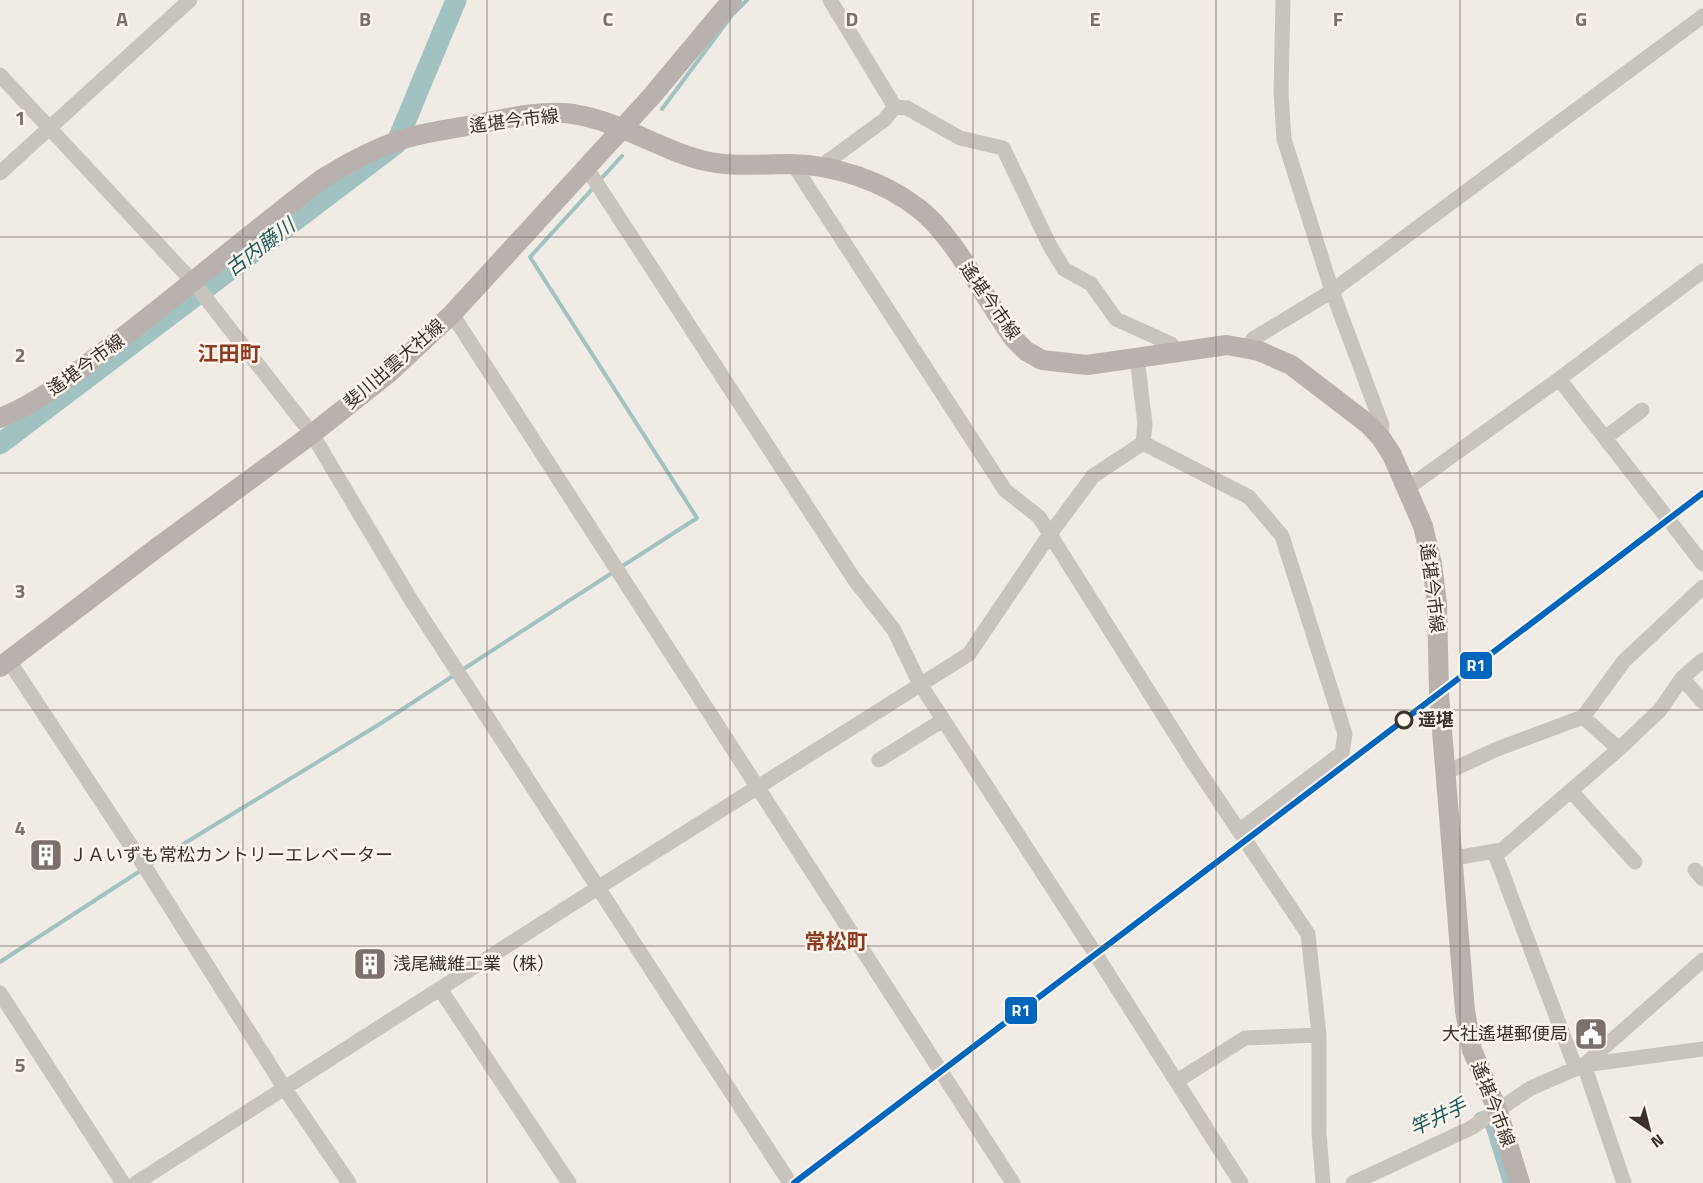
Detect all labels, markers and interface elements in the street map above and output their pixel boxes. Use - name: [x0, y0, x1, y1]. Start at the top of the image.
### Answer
- text: A: [116, 3, 128, 34]
- text: B: [359, 3, 371, 34]
- text: C: [603, 3, 614, 34]
- text: D: [846, 3, 858, 34]
- text: E: [1089, 3, 1101, 34]
- text: F: [1333, 3, 1344, 34]
- text: G: [1575, 3, 1587, 34]
- text: 1: [14, 102, 26, 133]
- street label: 遙堪今市線: [468, 102, 560, 139]
- water label: 古内藤川: [218, 209, 303, 283]
- street label: 遙堪今市線: [954, 256, 1027, 345]
- street label: 斐川出雲大社線: [337, 312, 450, 415]
- street label: 遙堪今市線: [41, 327, 130, 402]
- district label: 江田町: [198, 337, 261, 369]
- text: 2: [14, 339, 26, 370]
- street label: 遙堪今市線: [1414, 542, 1451, 634]
- text: 3: [14, 575, 26, 606]
- line badge: R1: [1459, 651, 1493, 680]
- text: R1: [1467, 653, 1485, 677]
- place label: 遥堪: [1418, 706, 1454, 733]
- marker: 遥堪: [1395, 711, 1413, 729]
- text: 4: [14, 812, 26, 843]
- building icon: ＪＡいずも常松カントリーエレベーター: [28, 837, 64, 873]
- place label: ＪＡいずも常松カントリーエレベーター: [69, 841, 393, 868]
- district label: 常松町: [805, 925, 868, 957]
- building icon: 浅尾繊維工業（株）: [352, 946, 388, 982]
- place label: 浅尾繊維工業（株）: [393, 950, 555, 977]
- line badge: R1: [1004, 996, 1038, 1025]
- text: R1: [1012, 998, 1030, 1022]
- public building icon: 大社遙堪郵便局: [1573, 1016, 1609, 1052]
- place label: 大社遙堪郵便局: [1442, 1020, 1568, 1047]
- text: 5: [14, 1049, 26, 1080]
- street label: 遙堪今市線: [1465, 1057, 1522, 1151]
- water label: 竿井手: [1404, 1089, 1472, 1143]
- north arrow: [1619, 1099, 1679, 1159]
- text: N: [1646, 1128, 1669, 1154]

